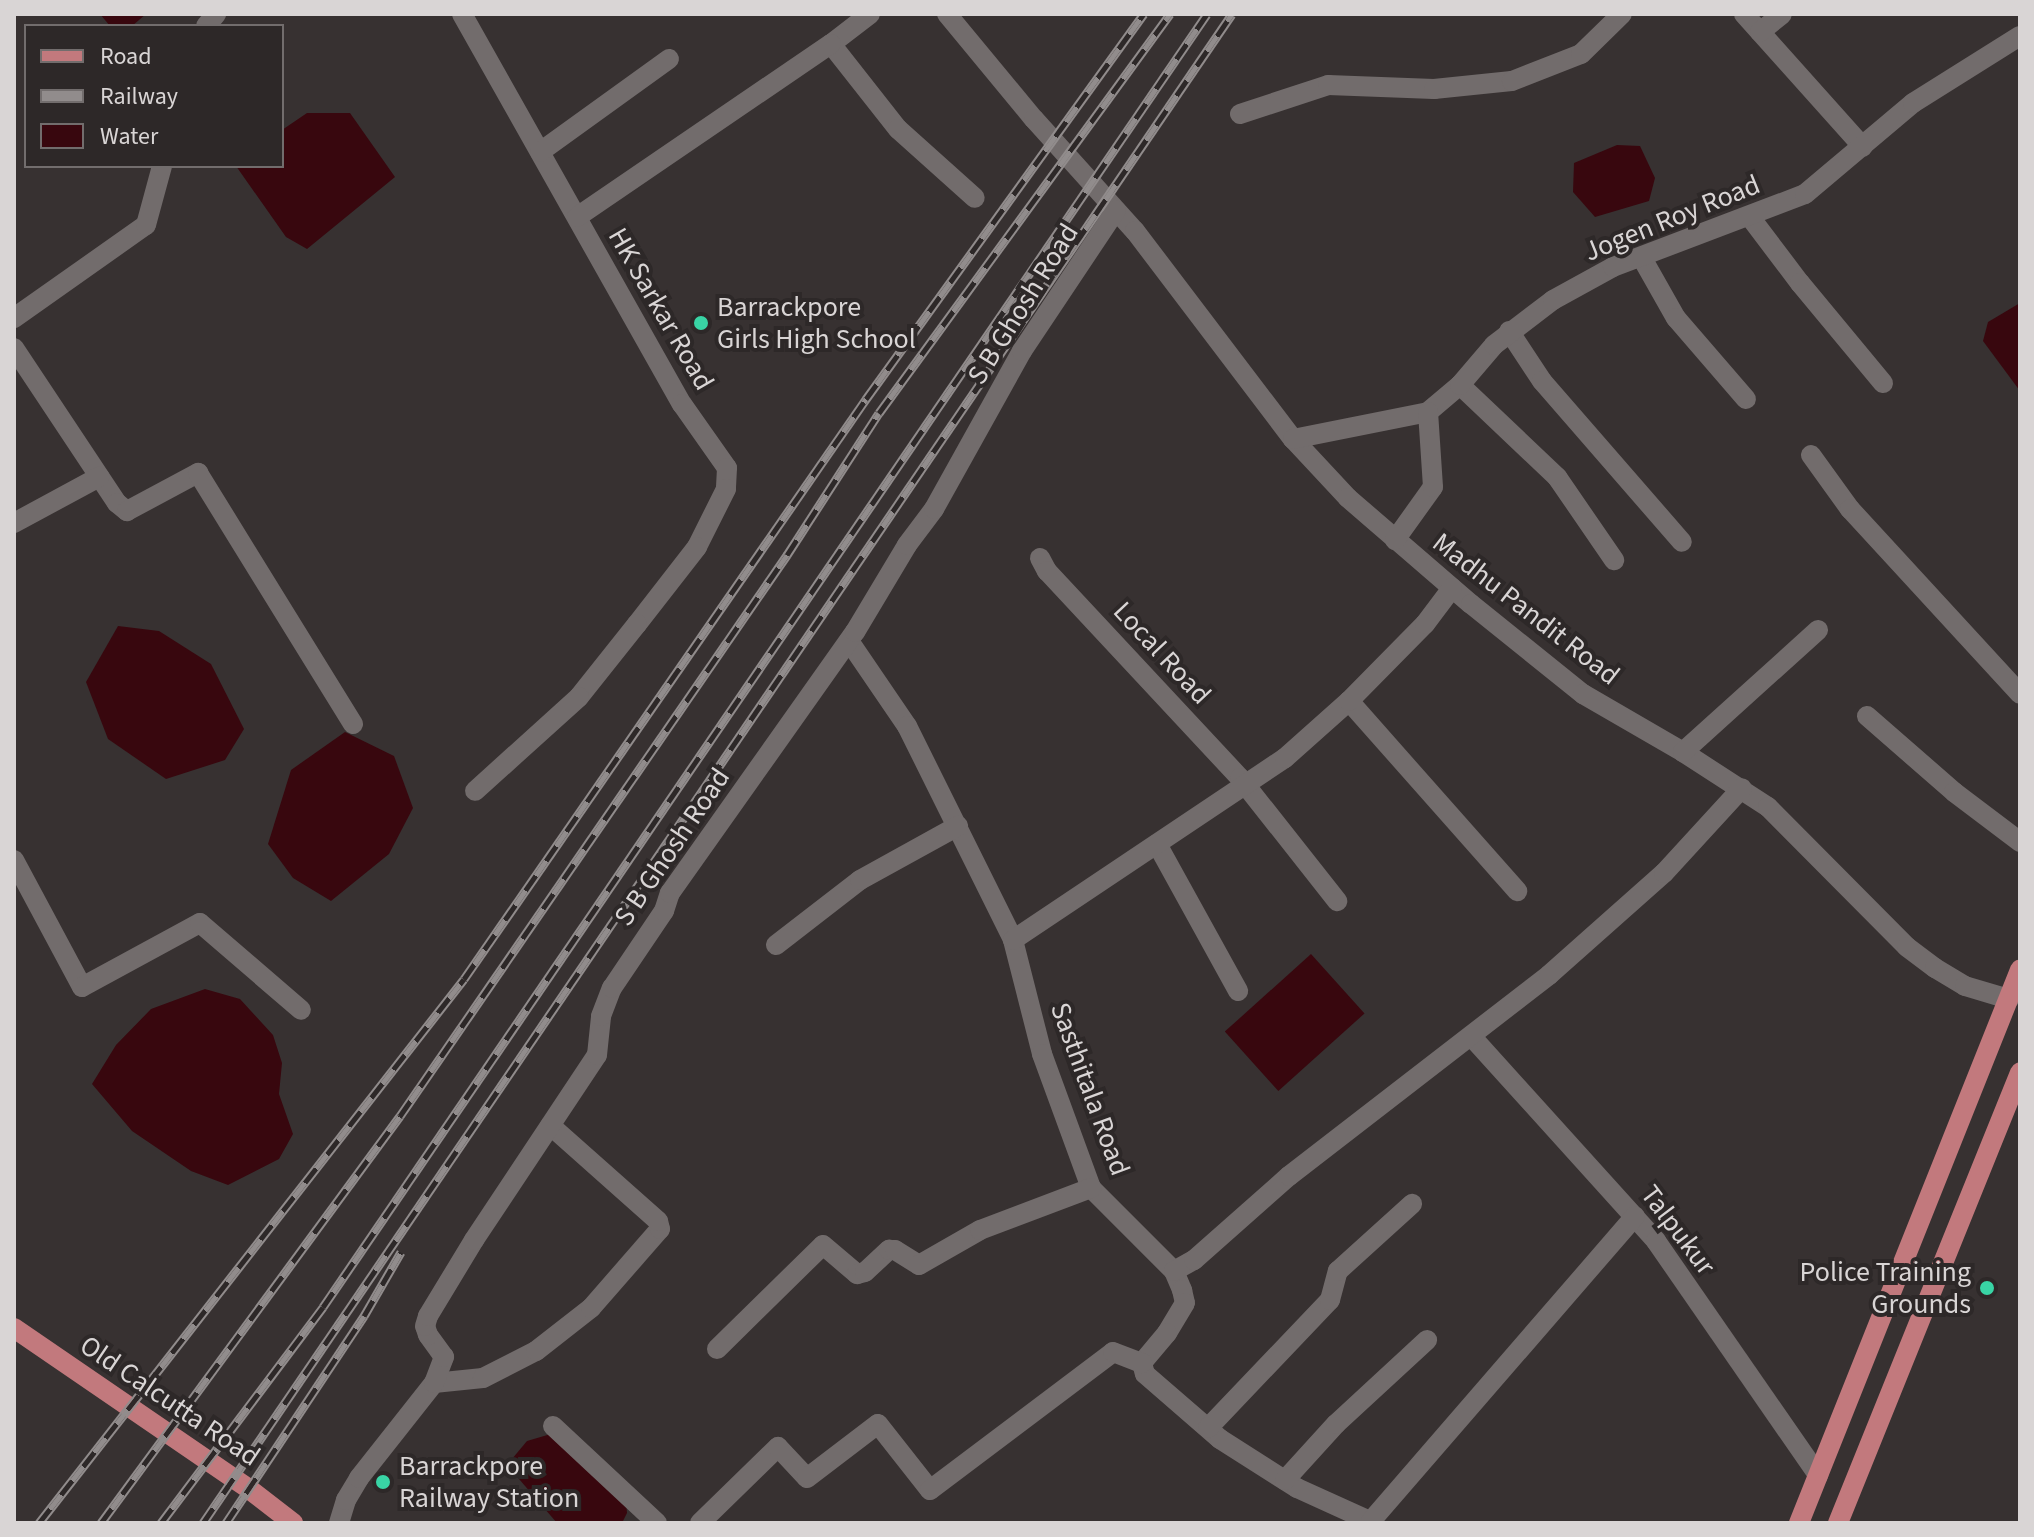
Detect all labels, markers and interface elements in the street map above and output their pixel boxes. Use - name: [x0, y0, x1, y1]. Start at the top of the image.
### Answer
- legend: [24, 24, 284, 168]
- text: Road: [100, 39, 152, 74]
- text: Railway: [100, 79, 178, 114]
- text: Water: [100, 119, 158, 154]
- street label: Jogen Roy Road: [1579, 167, 1765, 269]
- street label: S B Ghosh Road: [960, 218, 1086, 390]
- street label: HK Sarkar Road: [601, 222, 721, 396]
- place label: Barrackpore Girls High School: [717, 290, 916, 356]
- marker: Barrackpore Girls High School: [692, 314, 710, 332]
- street label: Madhu Pandit Road: [1426, 526, 1626, 692]
- street label: Local Road: [1106, 595, 1218, 711]
- street label: S B Ghosh Road: [607, 762, 737, 932]
- street label: Sasthitala Road: [1043, 998, 1137, 1180]
- street label: Talpukur: [1633, 1179, 1723, 1281]
- place label: Police Training Grounds: [1800, 1255, 1971, 1321]
- marker: Police Training Grounds: [1978, 1279, 1996, 1297]
- street label: Old Calcutta Road: [74, 1328, 266, 1474]
- place label: Barrackpore Railway Station: [399, 1449, 579, 1515]
- marker: Barrackpore Railway Station: [374, 1473, 392, 1491]

